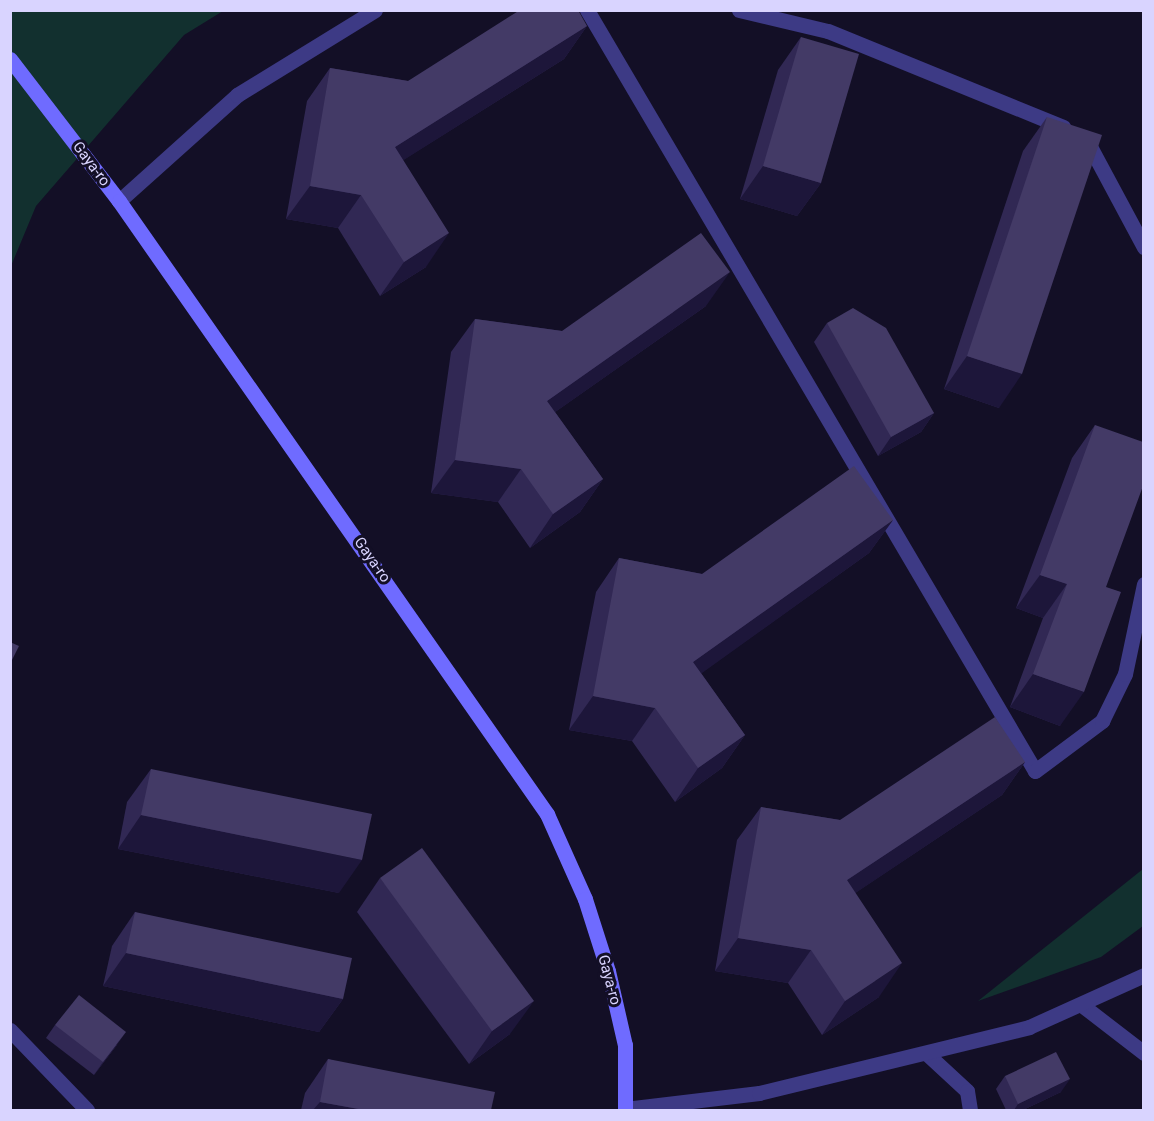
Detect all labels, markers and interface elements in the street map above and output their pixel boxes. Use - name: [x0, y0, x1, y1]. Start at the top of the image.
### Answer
- street label: Gaya-ro: [68, 138, 114, 190]
- street label: Gaya-ro: [350, 534, 394, 586]
- street label: Gaya-ro: [594, 953, 624, 1007]

